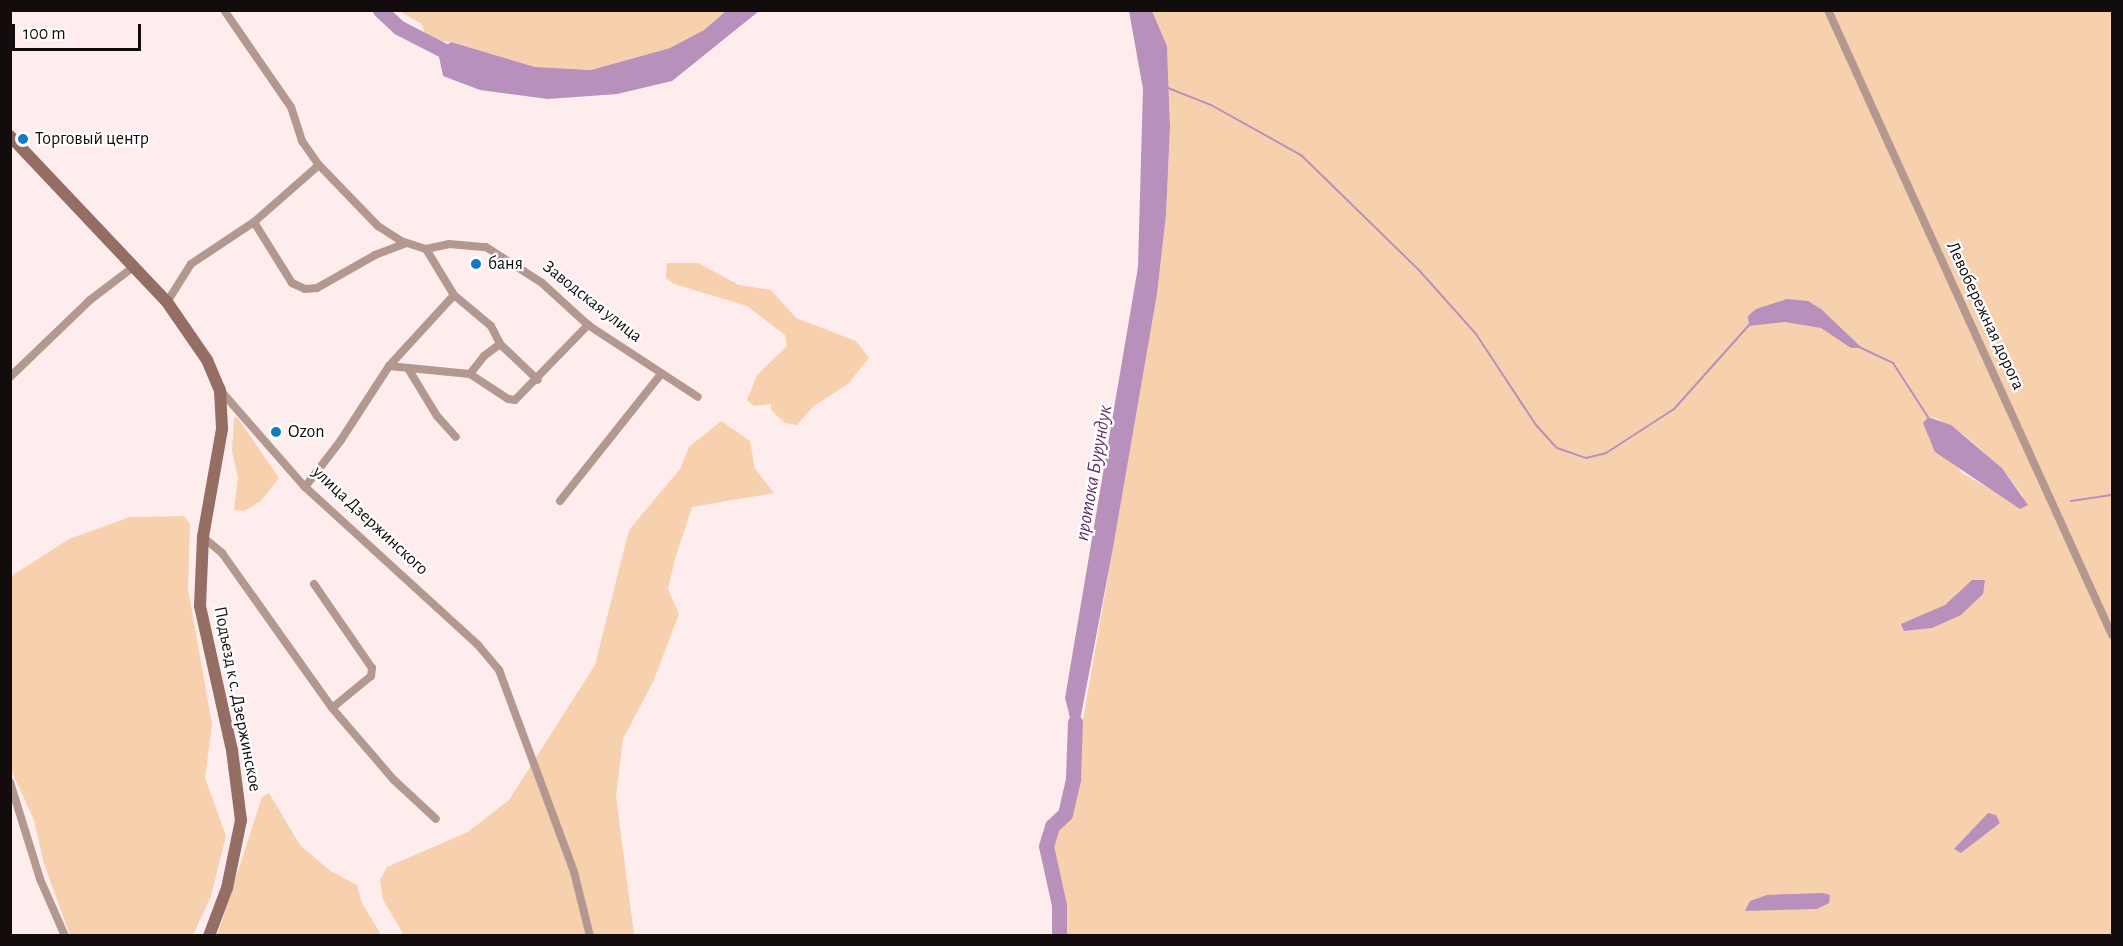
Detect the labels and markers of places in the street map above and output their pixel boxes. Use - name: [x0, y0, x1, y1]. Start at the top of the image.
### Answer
- place label: Торговый центр: [35, 128, 149, 150]
- marker: Торговый центр: [16, 132, 30, 146]
- place label: баня: [488, 253, 523, 275]
- marker: баня: [469, 257, 483, 271]
- place label: Ozon: [288, 421, 325, 443]
- marker: Ozon: [269, 425, 283, 439]

